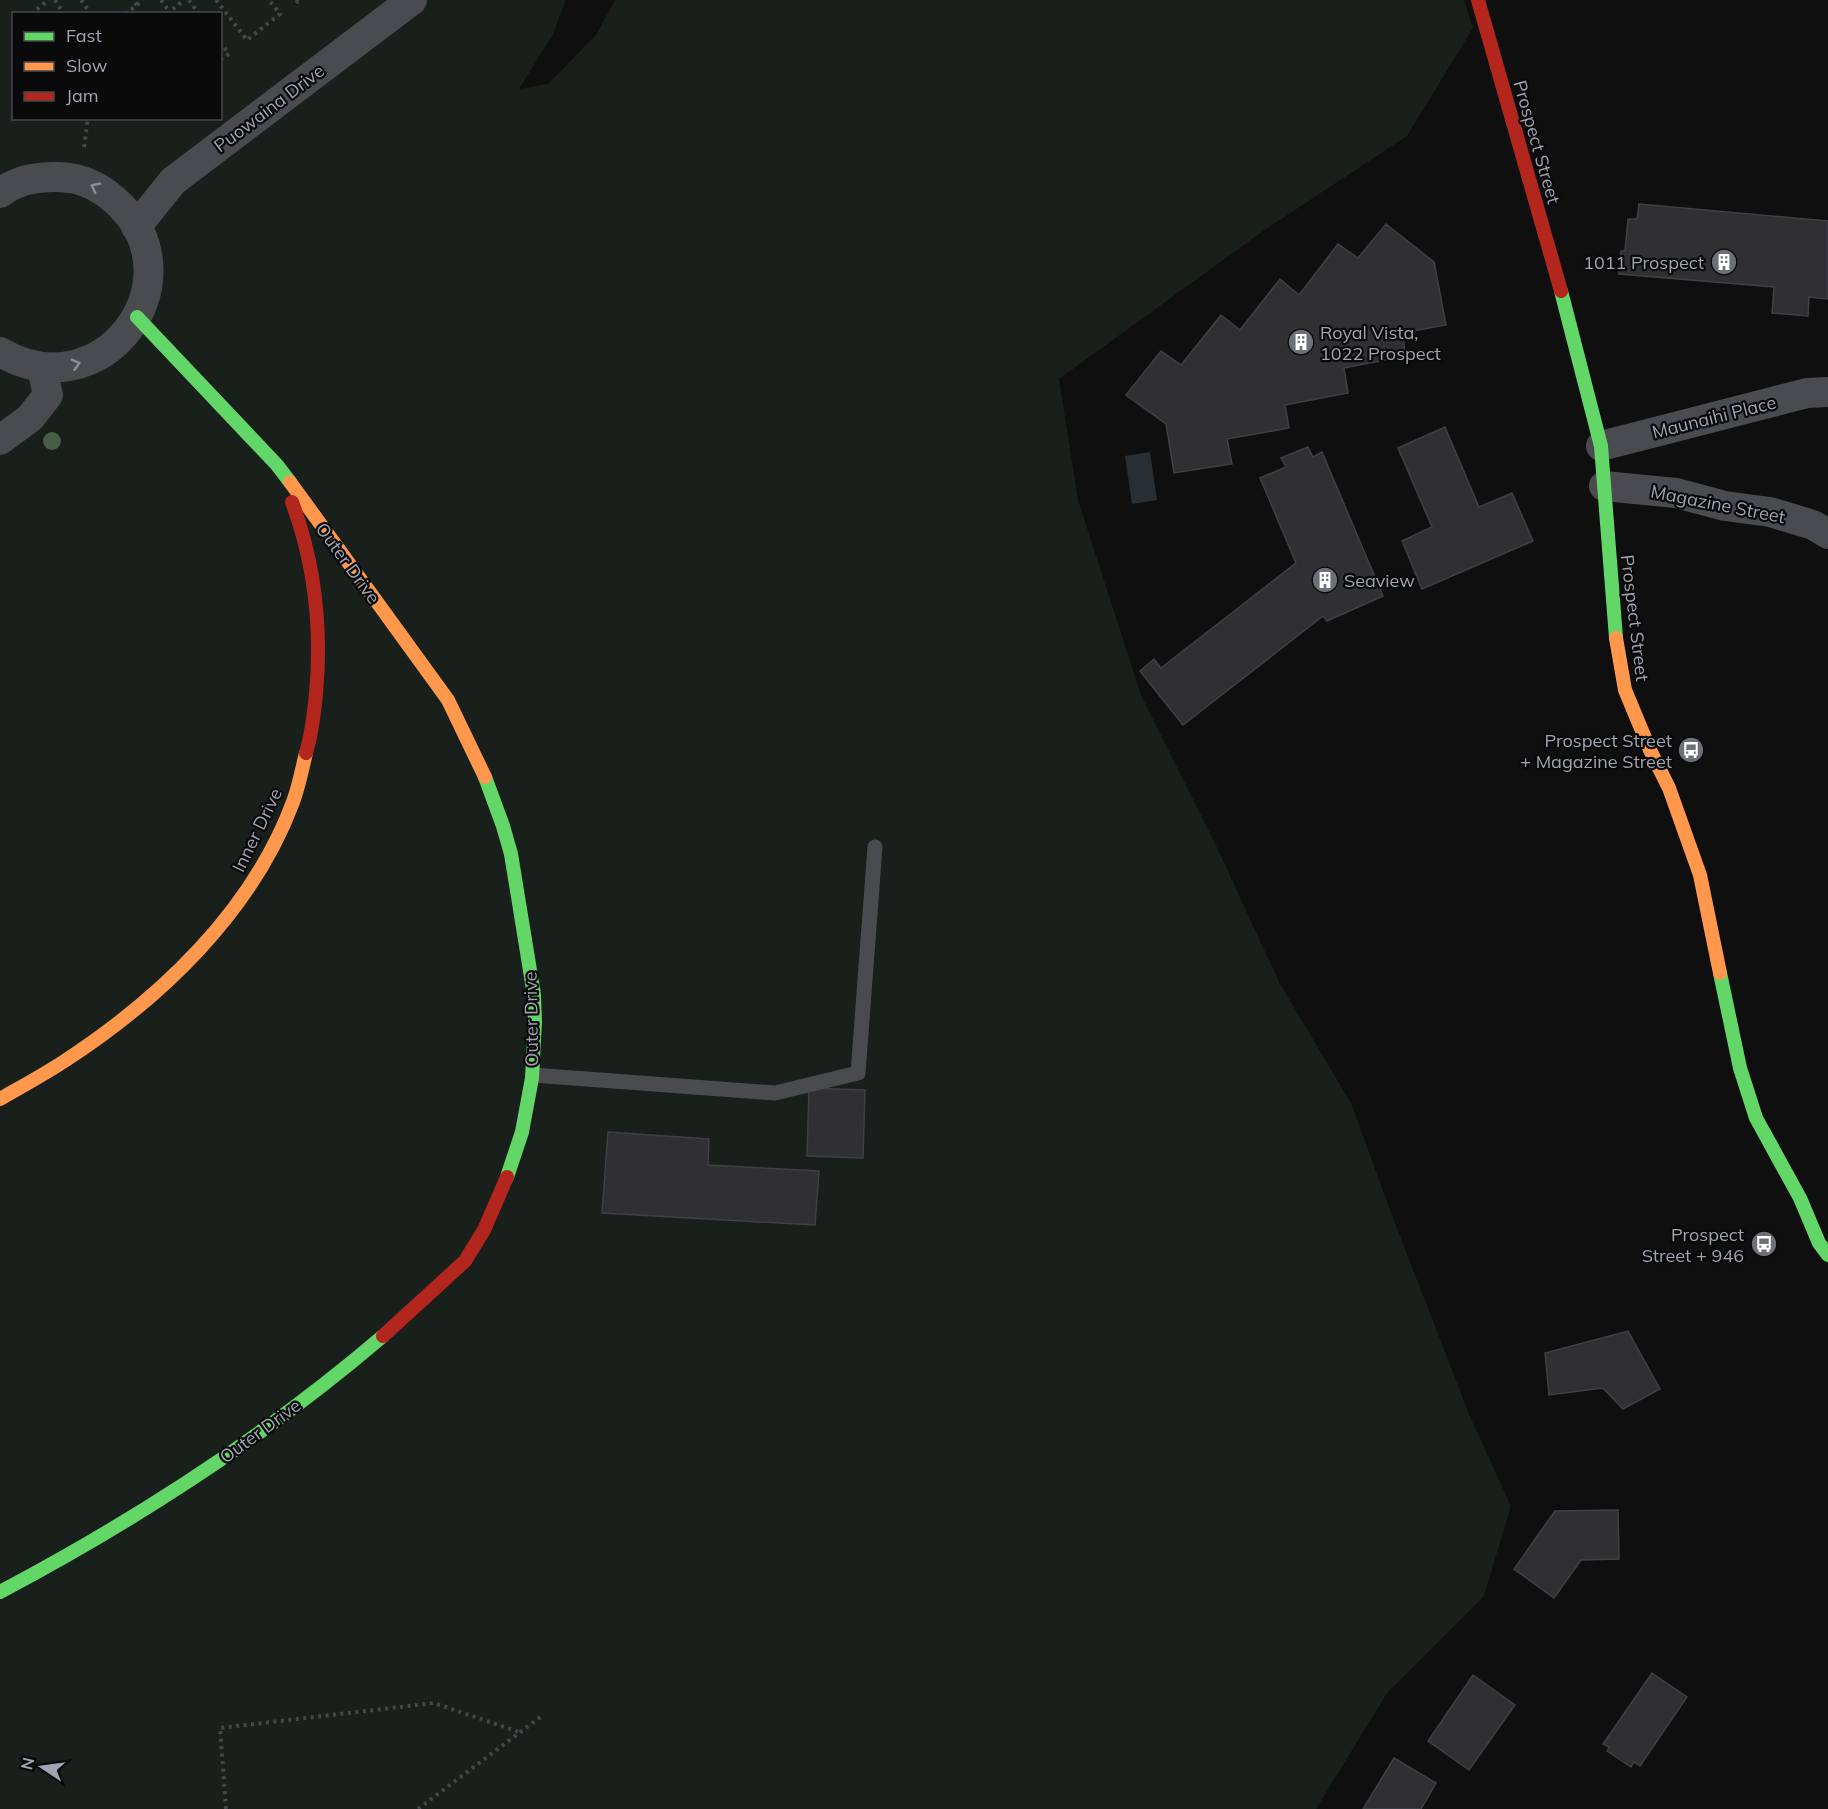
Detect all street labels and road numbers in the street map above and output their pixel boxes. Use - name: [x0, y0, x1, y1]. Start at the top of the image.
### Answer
- street label: Puowaina Drive: [209, 59, 329, 157]
- street label: Prospect Street: [1508, 78, 1566, 206]
- street label: Maunaihi Place: [1650, 390, 1778, 444]
- street label: Magazine Street: [1649, 480, 1787, 528]
- street label: Outer Drive: [311, 518, 385, 608]
- street label: Prospect Street: [1616, 553, 1654, 683]
- street label: Inner Drive: [227, 784, 287, 876]
- street label: Outer Drive: [519, 971, 543, 1067]
- street label: Outer Drive: [215, 1394, 305, 1468]

